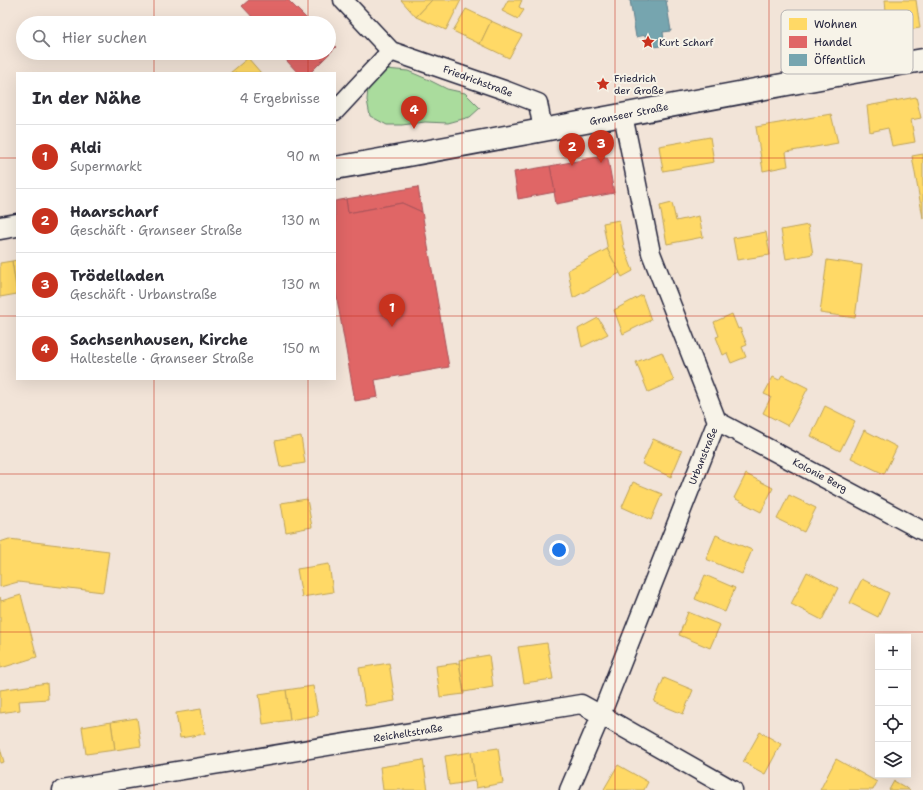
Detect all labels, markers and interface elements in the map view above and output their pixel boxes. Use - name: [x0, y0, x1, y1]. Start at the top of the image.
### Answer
- legend: [781, 10, 913, 74]
- search box: [16, 16, 336, 60]
- text: Wohnen: [814, 17, 857, 32]
- icon: search: [30, 27, 52, 49]
- text: Hier suchen: [62, 28, 147, 48]
- place icon: Kurt Scharf: [640, 34, 656, 50]
- text: Handel: [814, 35, 852, 50]
- place label: Kurt Scharf: [659, 36, 714, 49]
- text: Öffentlich: [814, 53, 866, 68]
- street label: Friedrichstraße: [441, 62, 515, 100]
- place label: Friedrich der Große: [614, 72, 664, 97]
- place icon: Friedrich der Große: [595, 76, 611, 92]
- text: In der Nähe: [32, 87, 141, 109]
- text: 4 Ergebnisse: [240, 90, 320, 107]
- pin: 4: [401, 96, 427, 129]
- street label: Granseer Straße: [588, 100, 670, 128]
- pin: 3: [588, 130, 614, 163]
- pin: 2: [559, 133, 585, 166]
- text: Aldi: [70, 138, 101, 158]
- text: 1: [42, 148, 48, 165]
- text: 90 m: [286, 148, 320, 165]
- text: Supermarkt: [70, 158, 142, 175]
- text: Haarscharf: [70, 202, 158, 222]
- text: 2: [40, 212, 50, 229]
- text: 130 m: [282, 212, 320, 229]
- text: Geschäft · Granseer Straße: [70, 222, 242, 239]
- text: Trödelladen: [70, 266, 164, 286]
- text: 3: [40, 276, 50, 293]
- text: 130 m: [282, 276, 320, 293]
- text: Geschäft · Urbanstraße: [70, 286, 217, 303]
- pin: 1: [379, 294, 405, 327]
- text: Sachsenhausen, Kirche: [70, 330, 248, 350]
- text: 4: [40, 340, 50, 357]
- text: 150 m: [282, 340, 320, 357]
- text: Haltestelle · Granseer Straße: [70, 350, 254, 367]
- street label: Urbanstraße: [686, 425, 721, 487]
- street label: Kolonie Berg: [790, 455, 850, 495]
- your location: [549, 540, 569, 560]
- map controls: [875, 634, 911, 778]
- button: +: [875, 634, 911, 670]
- button: −: [875, 670, 911, 706]
- button: locate: [875, 706, 911, 742]
- street label: Reicheltstraße: [372, 721, 444, 745]
- button: layers: [875, 742, 911, 778]

